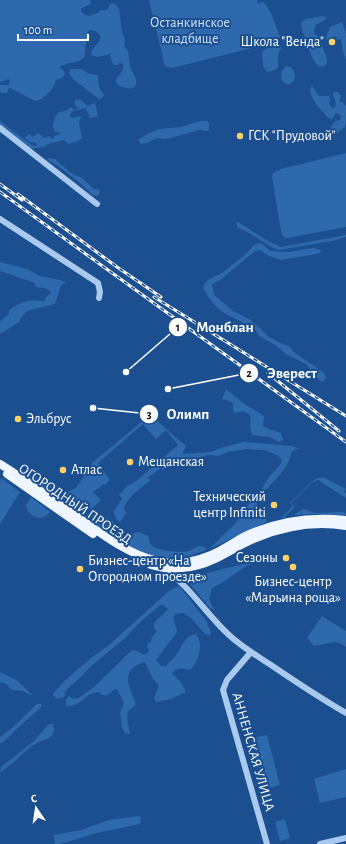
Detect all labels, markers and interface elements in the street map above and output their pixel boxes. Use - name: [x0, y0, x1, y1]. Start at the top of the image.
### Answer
- scale bar: [18, 16, 88, 42]
- park label: Останкинское кладбище: [150, 16, 230, 46]
- text: 100 m: [24, 24, 52, 36]
- place label: Школа "Венда": [240, 35, 324, 49]
- marker: Школа "Венда": [327, 37, 337, 47]
- place label: ГСК "Прудовой": [248, 129, 335, 143]
- marker: ГСК "Прудовой": [235, 131, 245, 141]
- callout: Монблан: [168, 313, 261, 340]
- text: Монблан: [196, 320, 254, 335]
- text: 1: [176, 321, 180, 333]
- callout: Эверест: [239, 360, 325, 387]
- text: Эверест: [267, 366, 317, 381]
- text: 2: [246, 367, 252, 379]
- callout: Олимп: [139, 401, 217, 428]
- text: Олимп: [167, 407, 209, 422]
- text: 3: [146, 408, 152, 420]
- place label: Эльбрус: [26, 412, 72, 426]
- marker: Эльбрус: [13, 414, 23, 424]
- place label: Мещанская: [138, 455, 204, 469]
- marker: Мещанская: [125, 457, 135, 467]
- street label: ОГОРОДНЫЙ ПРОЕЗД: [16, 460, 134, 547]
- place label: Атлас: [71, 463, 102, 477]
- marker: Атлас: [58, 465, 68, 475]
- place label: Технический центр Infiniti: [193, 490, 266, 520]
- marker: Технический центр Infiniti: [269, 500, 279, 510]
- place label: Сезоны: [236, 551, 278, 565]
- marker: Сезоны: [281, 553, 291, 563]
- place label: Бизнес-центр «На Огородном проезде»: [88, 554, 207, 584]
- marker: Бизнес-центр «Марьина роща»: [288, 562, 298, 572]
- marker: Бизнес-центр «На Огородном проезде»: [75, 564, 85, 574]
- place label: Бизнес-центр «Марьина роща»: [245, 575, 341, 605]
- street label: АННЕНСКАЯ УЛИЦА: [229, 691, 277, 813]
- north arrow: [16, 788, 56, 828]
- text: С: [30, 793, 38, 805]

